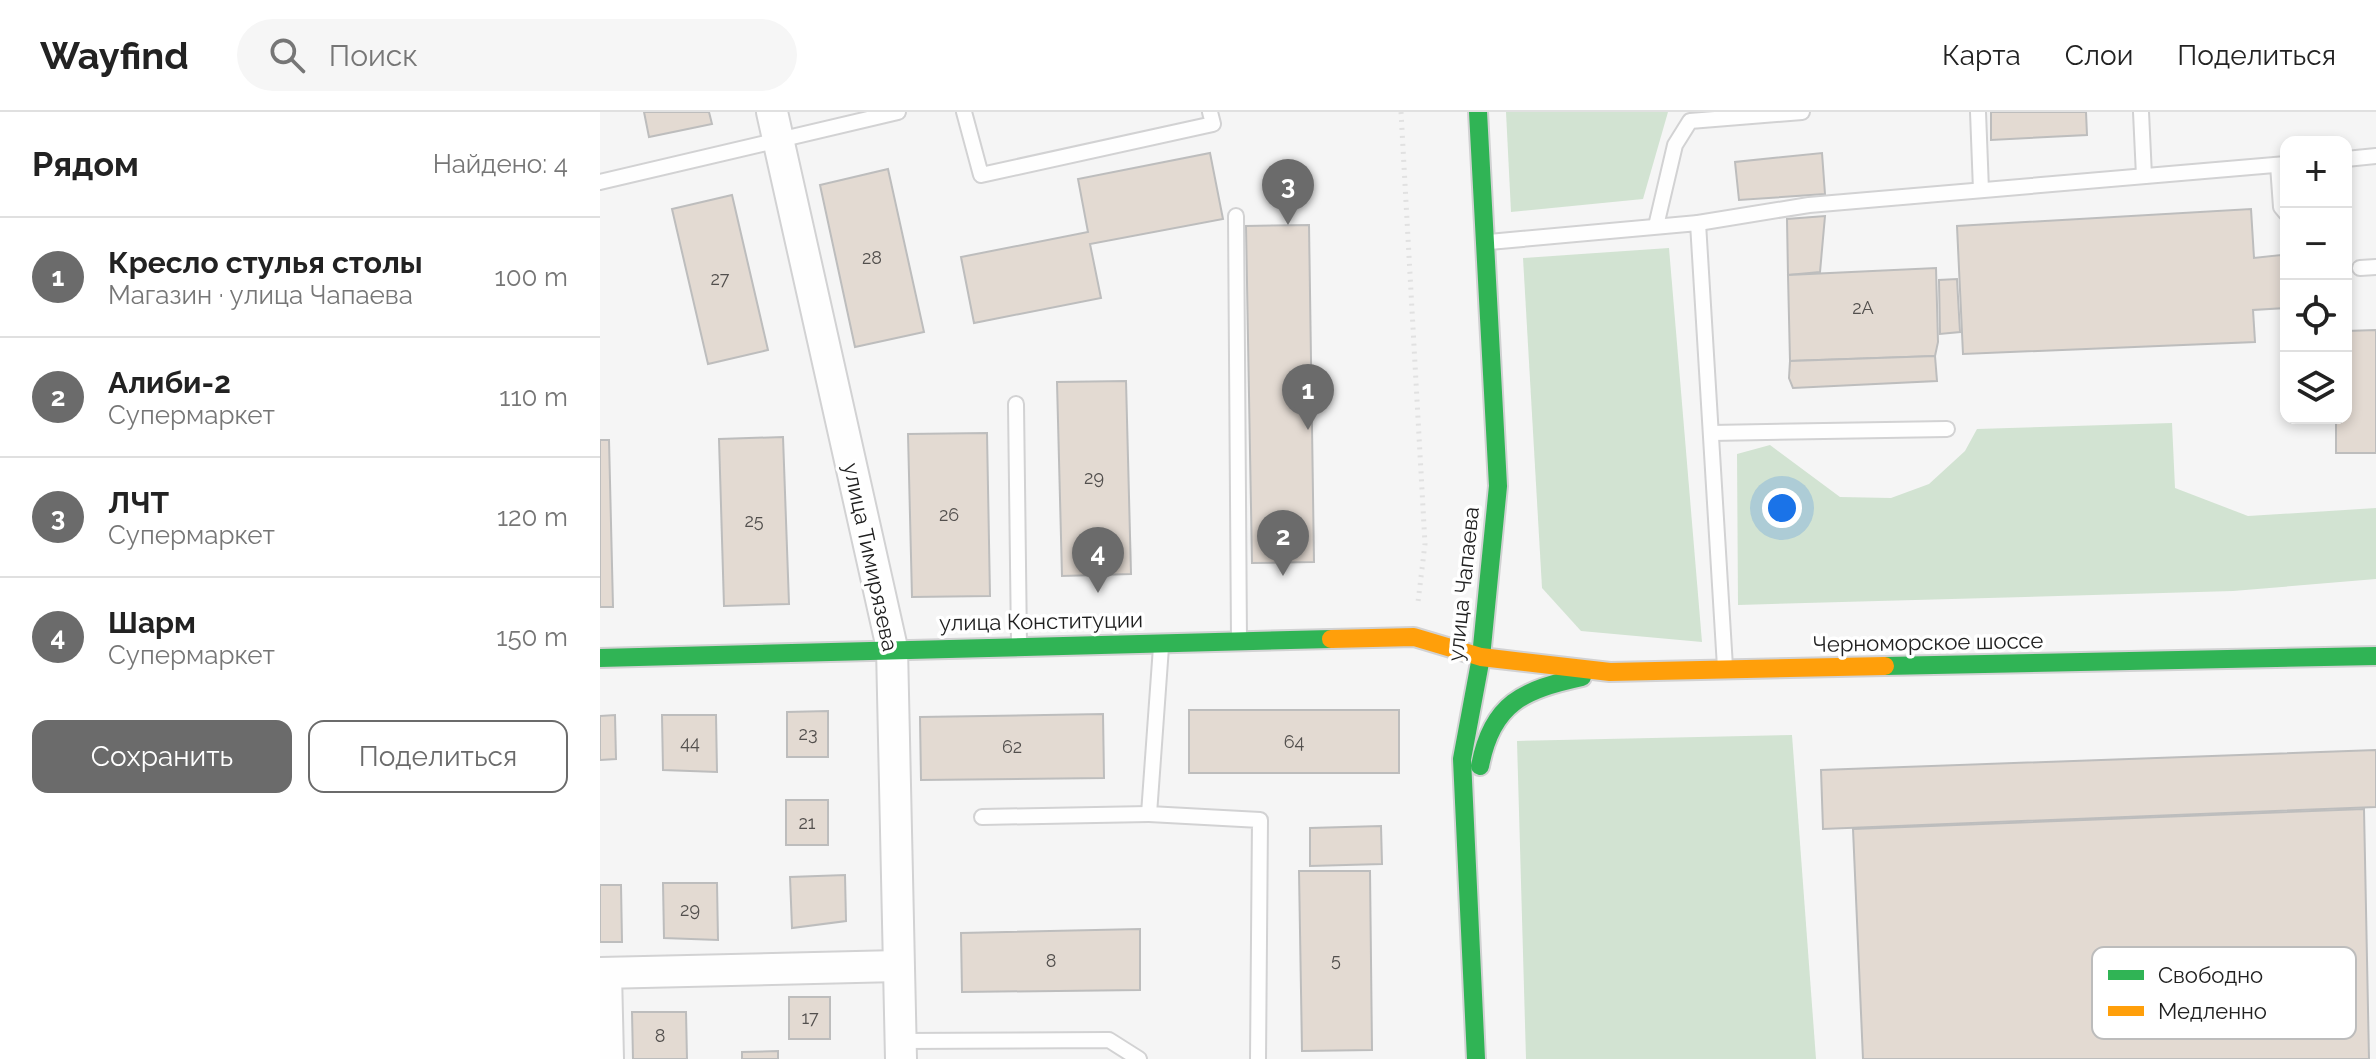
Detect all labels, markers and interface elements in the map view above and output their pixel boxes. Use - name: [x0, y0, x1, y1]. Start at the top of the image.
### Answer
- search box: [237, 19, 797, 91]
- text: Wayfind: [40, 33, 189, 78]
- icon: search: [265, 33, 309, 77]
- text: Поиск: [329, 38, 418, 73]
- text: Карта: [1942, 39, 2021, 72]
- text: Слои: [2065, 39, 2133, 72]
- text: Поделиться: [2177, 39, 2336, 72]
- map controls: [2280, 136, 2352, 424]
- button: +: [2280, 136, 2352, 208]
- text: Рядом: [32, 144, 139, 184]
- text: Найдено: 4: [433, 149, 568, 179]
- pin: 3: [1262, 159, 1314, 225]
- button: −: [2280, 208, 2352, 280]
- text: Кресло стулья столы: [108, 245, 423, 280]
- house number: 28: [862, 247, 882, 268]
- text: 1: [52, 262, 64, 292]
- text: 100 m: [495, 262, 568, 292]
- house number: 27: [710, 268, 730, 289]
- text: Магазин · улица Чапаева: [108, 280, 413, 310]
- button: locate: [2280, 280, 2352, 352]
- house number: 2А: [1852, 297, 1874, 318]
- button: layers: [2280, 352, 2352, 424]
- pin: 1: [1282, 364, 1334, 430]
- text: Алиби-2: [108, 365, 231, 400]
- text: 2: [51, 382, 65, 412]
- text: 110 m: [499, 382, 568, 412]
- text: Супермаркет: [108, 400, 275, 430]
- street label: улица Тимирязева: [838, 460, 904, 654]
- house number: 29: [1084, 467, 1104, 488]
- text: ЛЧТ: [108, 485, 169, 520]
- your location: [1762, 488, 1802, 528]
- text: 3: [51, 502, 65, 532]
- text: 120 m: [497, 502, 568, 532]
- house number: 26: [939, 504, 959, 525]
- street label: улица Чапаева: [1442, 505, 1484, 663]
- house number: 25: [744, 510, 764, 531]
- pin: 2: [1257, 510, 1309, 576]
- text: Супермаркет: [108, 520, 275, 550]
- pin: 4: [1072, 527, 1124, 593]
- text: Шарм: [108, 605, 196, 640]
- street label: улица Конституции: [939, 606, 1143, 636]
- text: 4: [51, 622, 65, 652]
- text: 150 m: [496, 622, 568, 652]
- street label: Черноморское шоссе: [1812, 627, 2044, 657]
- text: Супермаркет: [108, 640, 275, 670]
- button: Сохранить: [32, 720, 292, 793]
- button: Поделиться: [308, 720, 568, 793]
- house number: 23: [799, 723, 818, 744]
- house number: 64: [1284, 731, 1305, 752]
- house number: 44: [680, 732, 700, 753]
- house number: 62: [1002, 736, 1022, 757]
- house number: 21: [798, 812, 816, 833]
- house number: 29: [680, 899, 700, 920]
- legend: [2092, 947, 2356, 1039]
- house number: 5: [1331, 949, 1341, 970]
- house number: 8: [1046, 950, 1056, 971]
- text: Свободно: [2158, 962, 2263, 988]
- text: Медленно: [2158, 998, 2267, 1024]
- house number: 17: [801, 1007, 819, 1028]
- house number: 8: [655, 1025, 665, 1046]

